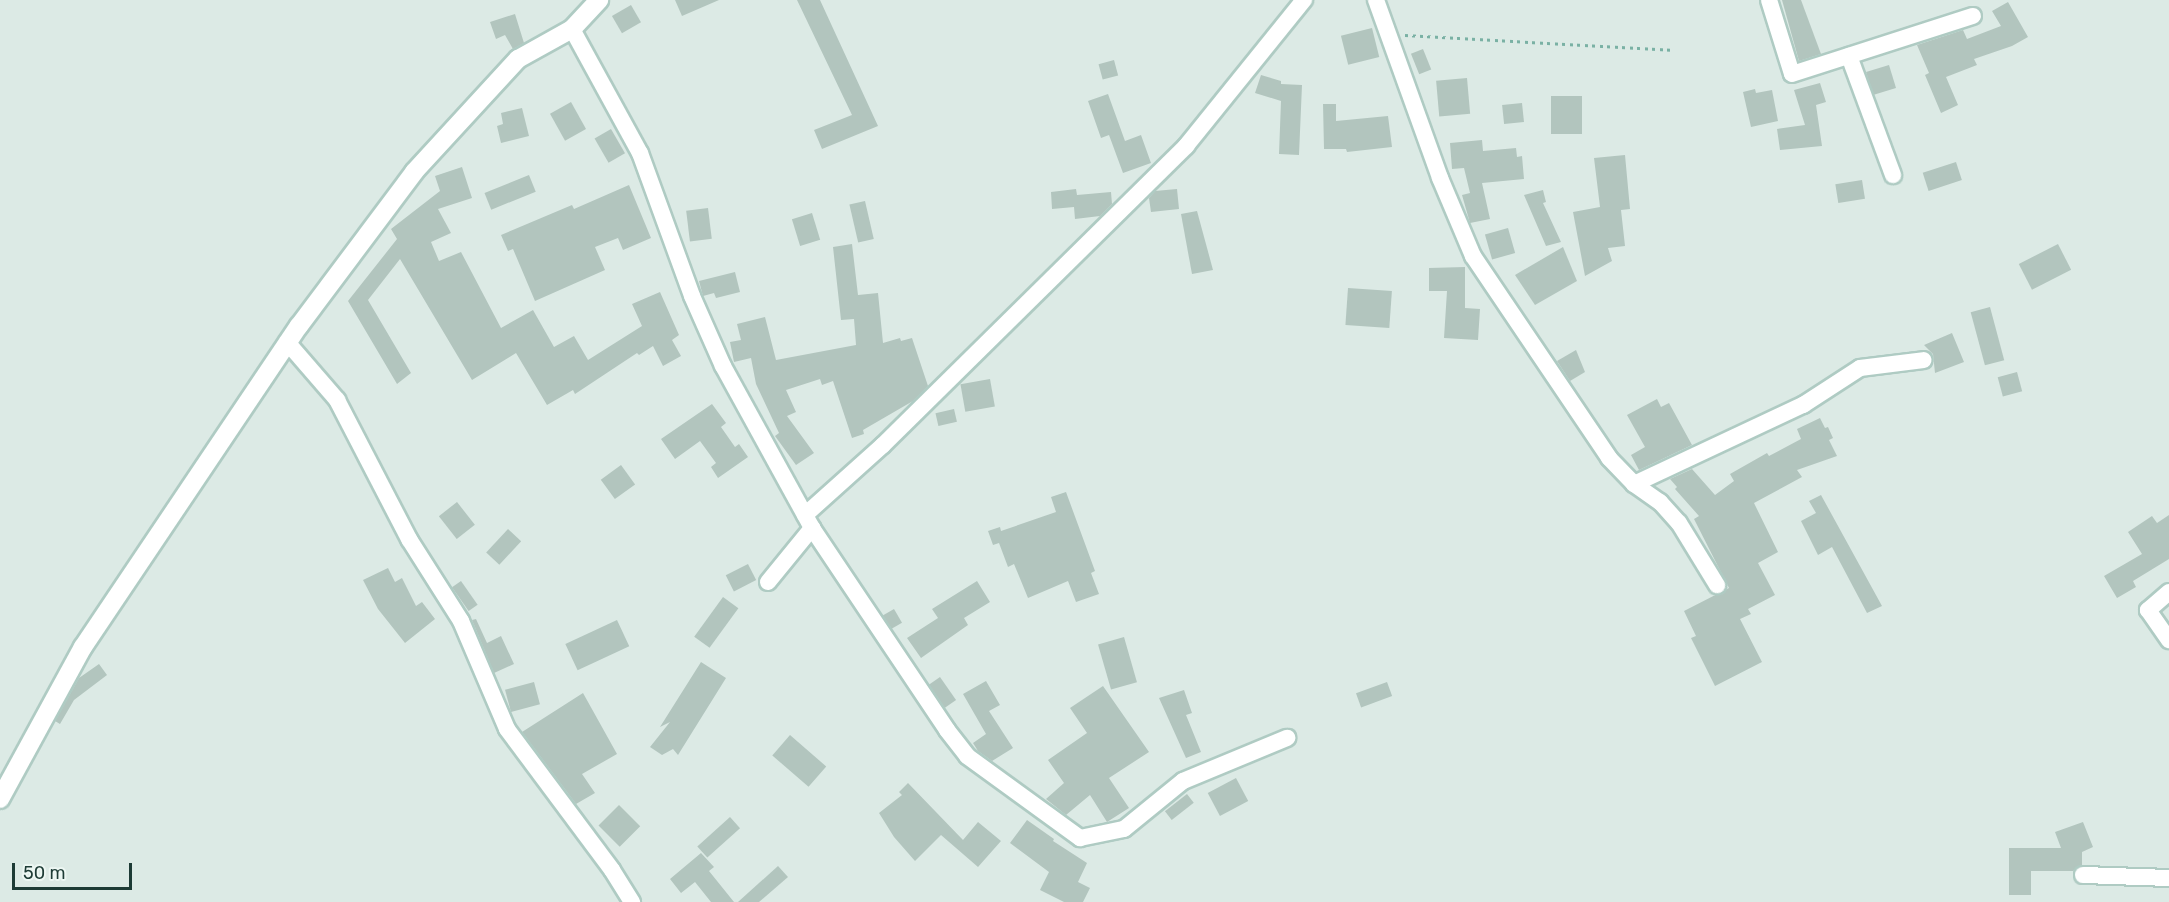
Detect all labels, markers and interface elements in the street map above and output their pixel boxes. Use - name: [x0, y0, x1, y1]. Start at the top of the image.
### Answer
- scale bar: [15, 851, 135, 889]
- text: 50 m: [23, 862, 66, 884]

